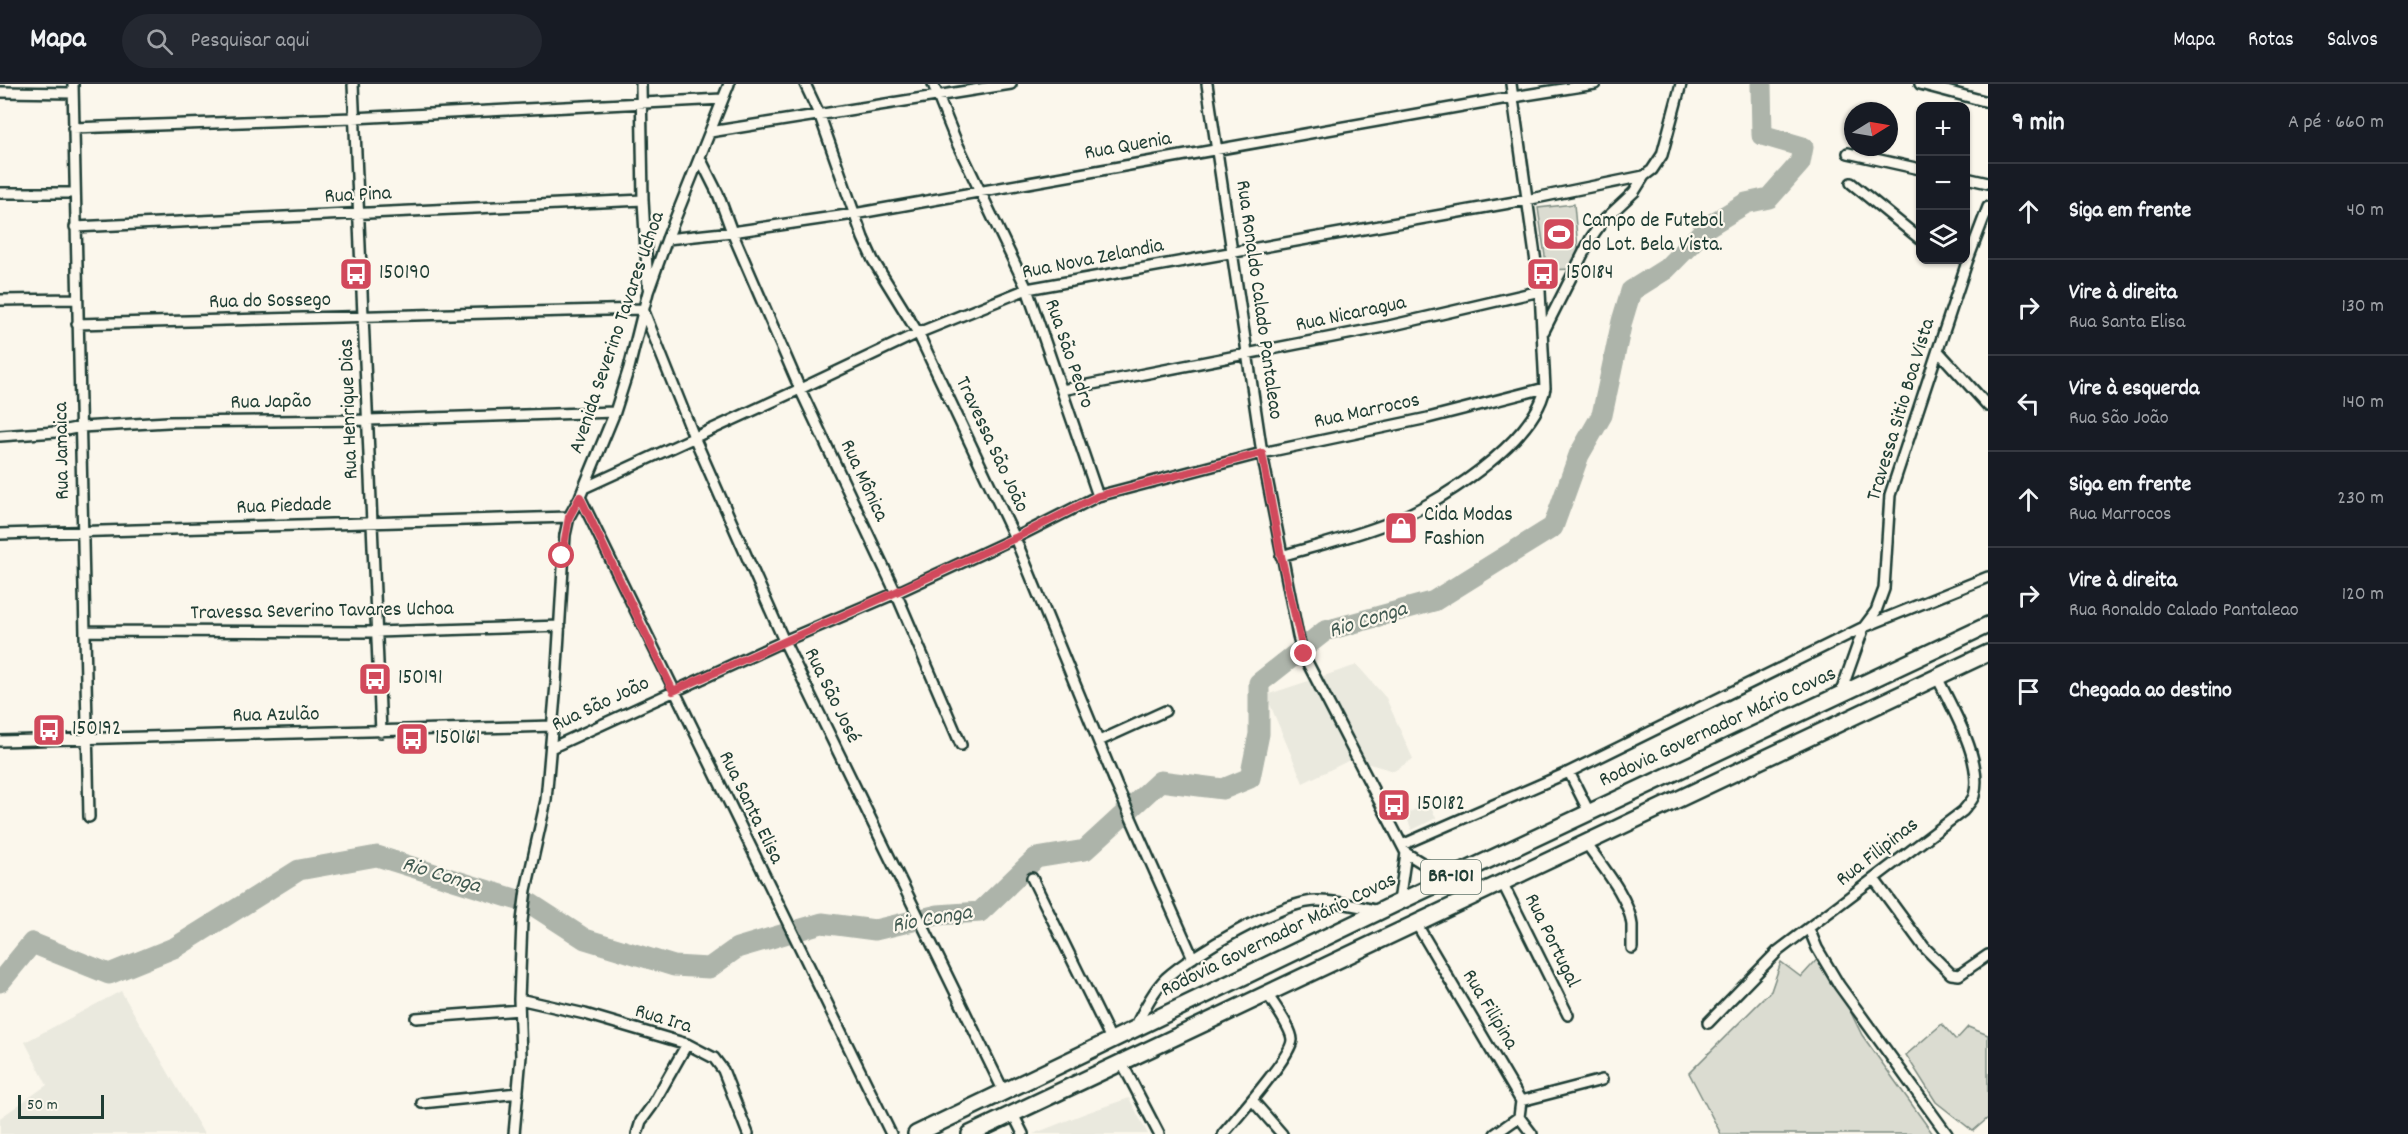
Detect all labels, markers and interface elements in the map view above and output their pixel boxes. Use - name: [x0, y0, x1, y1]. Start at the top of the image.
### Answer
- search box: [122, 14, 542, 68]
- text: Mapa: [30, 21, 86, 61]
- icon: search: [143, 25, 176, 58]
- text: Pesquisar aqui: [191, 26, 309, 57]
- text: Mapa: [2173, 26, 2215, 56]
- text: Rotas: [2248, 26, 2294, 56]
- text: Salvos: [2327, 26, 2378, 56]
- north arrow: [1844, 102, 1898, 156]
- map controls: [1916, 102, 1970, 264]
- button: +: [1916, 102, 1970, 156]
- text: 9 min: [2012, 105, 2065, 142]
- text: A pé · 660 m: [2288, 109, 2384, 137]
- street label: Rua Quenia: [1082, 124, 1175, 169]
- button: −: [1916, 156, 1970, 210]
- street label: Rua Ronaldo Calado Pantaleao: [1226, 178, 1290, 422]
- street label: Rua Pina: [324, 179, 393, 213]
- icon: ahead: [2012, 195, 2045, 228]
- text: Siga em frente: [2069, 196, 2191, 227]
- text: 40 m: [2346, 197, 2384, 225]
- street label: Avenida Severino Tavares Uchoa: [562, 207, 674, 458]
- place label: Campo de Futebol do Lot. Bela Vista.: [1582, 207, 1723, 261]
- button: layers: [1916, 210, 1970, 264]
- sports icon: Campo de Futebol do Lot. Bela Vista.: [1541, 216, 1577, 252]
- street label: Rua Nova Zelandia: [1020, 231, 1167, 288]
- bus stop icon: 150190: [338, 256, 374, 292]
- bus stop icon: 150184: [1525, 256, 1561, 292]
- place label: 150190: [379, 259, 430, 289]
- place label: 150184: [1566, 259, 1614, 289]
- text: Vire à direita: [2069, 278, 2177, 309]
- street label: Rua do Sossego: [209, 286, 331, 318]
- street label: Rua Nicaragua: [1293, 288, 1410, 341]
- icon: right: [2012, 291, 2045, 324]
- text: 130 m: [2342, 293, 2384, 321]
- street label: Rua São Pedro: [1035, 295, 1101, 413]
- text: Rua Santa Elisa: [2069, 309, 2185, 337]
- street label: Travessa Sitio Boa Vista: [1860, 314, 1944, 505]
- street label: Rua Henrique Dias: [333, 338, 367, 480]
- street label: Travessa São João: [946, 372, 1036, 518]
- text: Vire à esquerda: [2069, 374, 2199, 405]
- street label: Rua Marrocos: [1311, 386, 1423, 438]
- street label: Rua Japão: [230, 387, 312, 419]
- icon: left: [2012, 387, 2045, 420]
- text: 140 m: [2342, 389, 2384, 417]
- street label: Rua Jamaica: [47, 401, 79, 500]
- text: Rua São João: [2069, 405, 2169, 433]
- street label: Rua Mônica: [831, 435, 896, 528]
- text: Siga em frente: [2069, 470, 2191, 501]
- icon: ahead: [2012, 483, 2045, 516]
- text: 230 m: [2337, 485, 2384, 513]
- street label: Rua Piedade: [236, 490, 332, 524]
- place label: Cida Modas Fashion: [1424, 501, 1513, 555]
- text: Rua Marrocos: [2069, 501, 2172, 529]
- shop icon: Cida Modas Fashion: [1383, 510, 1419, 546]
- route start: [548, 542, 574, 568]
- text: Vire à direita: [2069, 566, 2177, 597]
- icon: right: [2012, 579, 2045, 612]
- text: 120 m: [2342, 581, 2384, 609]
- water label: Rio Conga: [1325, 594, 1413, 648]
- street label: Travessa Severino Tavares Uchoa: [190, 595, 455, 629]
- text: Rua Ronaldo Calado Pantaleao: [2069, 597, 2299, 625]
- route end: [1290, 640, 1316, 666]
- street label: Rua São José: [795, 643, 867, 749]
- street label: Rodovia Governador Mário Covas: [1594, 660, 1842, 796]
- bus stop icon: 150191: [357, 661, 393, 697]
- place label: 150191: [398, 664, 443, 694]
- street label: Rua São João: [547, 669, 655, 741]
- icon: arrive: [2012, 675, 2045, 708]
- text: Chegada ao destino: [2069, 676, 2232, 707]
- street label: Rua Azulão: [232, 700, 320, 732]
- bus stop icon: 150192: [31, 712, 67, 748]
- place label: 150192: [72, 715, 121, 745]
- bus stop icon: 150161: [394, 721, 430, 757]
- place label: 150161: [435, 724, 480, 754]
- street label: Rua Santa Elisa: [710, 746, 791, 871]
- bus stop icon: 150182: [1376, 787, 1412, 823]
- place label: 150182: [1417, 790, 1465, 820]
- street label: Rua Filipinas: [1830, 811, 1926, 895]
- water label: Rio Conga: [398, 849, 486, 903]
- road number: BR-101: [1421, 860, 1481, 894]
- street label: Rodovia Governador Mário Covas: [1156, 866, 1402, 1006]
- street label: Rua Portugal: [1515, 889, 1587, 993]
- water label: Rio Conga: [890, 897, 976, 942]
- street label: Rua Filipina: [1453, 964, 1525, 1057]
- street label: Rua Ira: [631, 997, 696, 1043]
- scale bar: [18, 1092, 104, 1120]
- text: 50 m: [27, 1094, 58, 1117]

